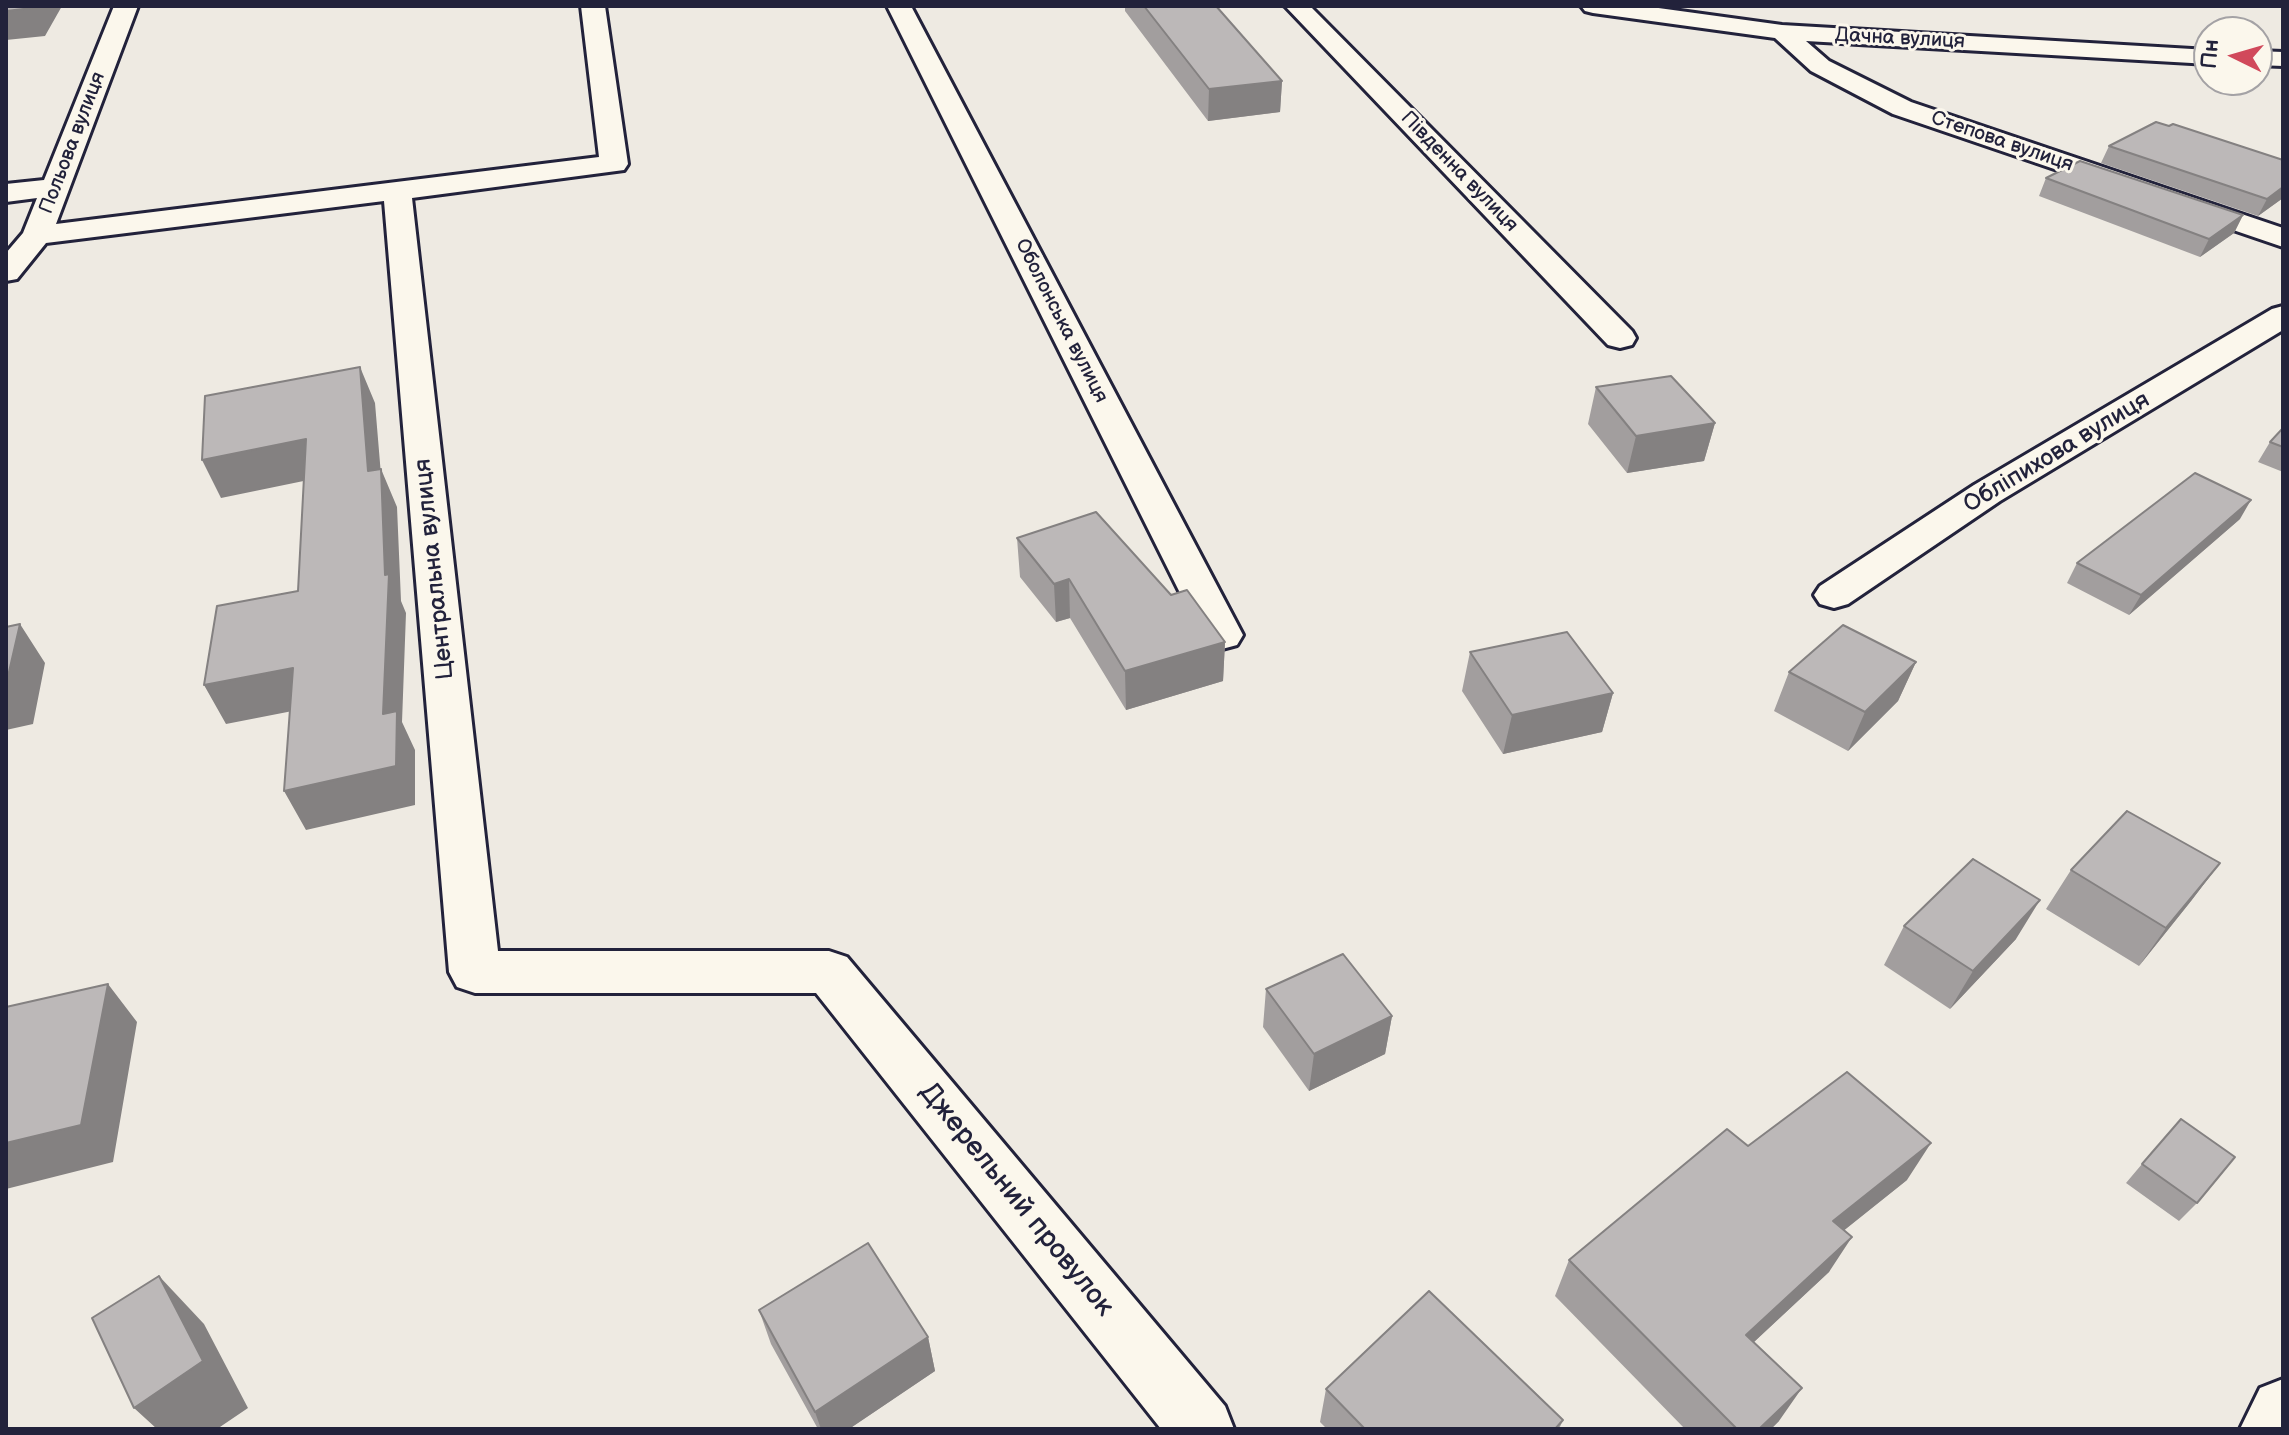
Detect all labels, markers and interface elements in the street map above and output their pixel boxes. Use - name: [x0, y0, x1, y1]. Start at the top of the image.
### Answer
- north arrow: [2193, 16, 2273, 96]
- street label: Дачна вулиця: [1834, 24, 1966, 54]
- text: Пн: [2196, 38, 2225, 70]
- street label: Польова вулиця: [35, 69, 111, 217]
- street label: Степова вулиця: [1928, 106, 2076, 178]
- street label: Південна вулиця: [1395, 107, 1523, 237]
- street label: Оболонська вулиця: [1009, 235, 1113, 407]
- street label: Обліпихова вулиця: [1959, 386, 2155, 520]
- street label: Центральна вулиця: [409, 457, 461, 681]
- street label: Джерельний провулок: [911, 1076, 1121, 1324]

